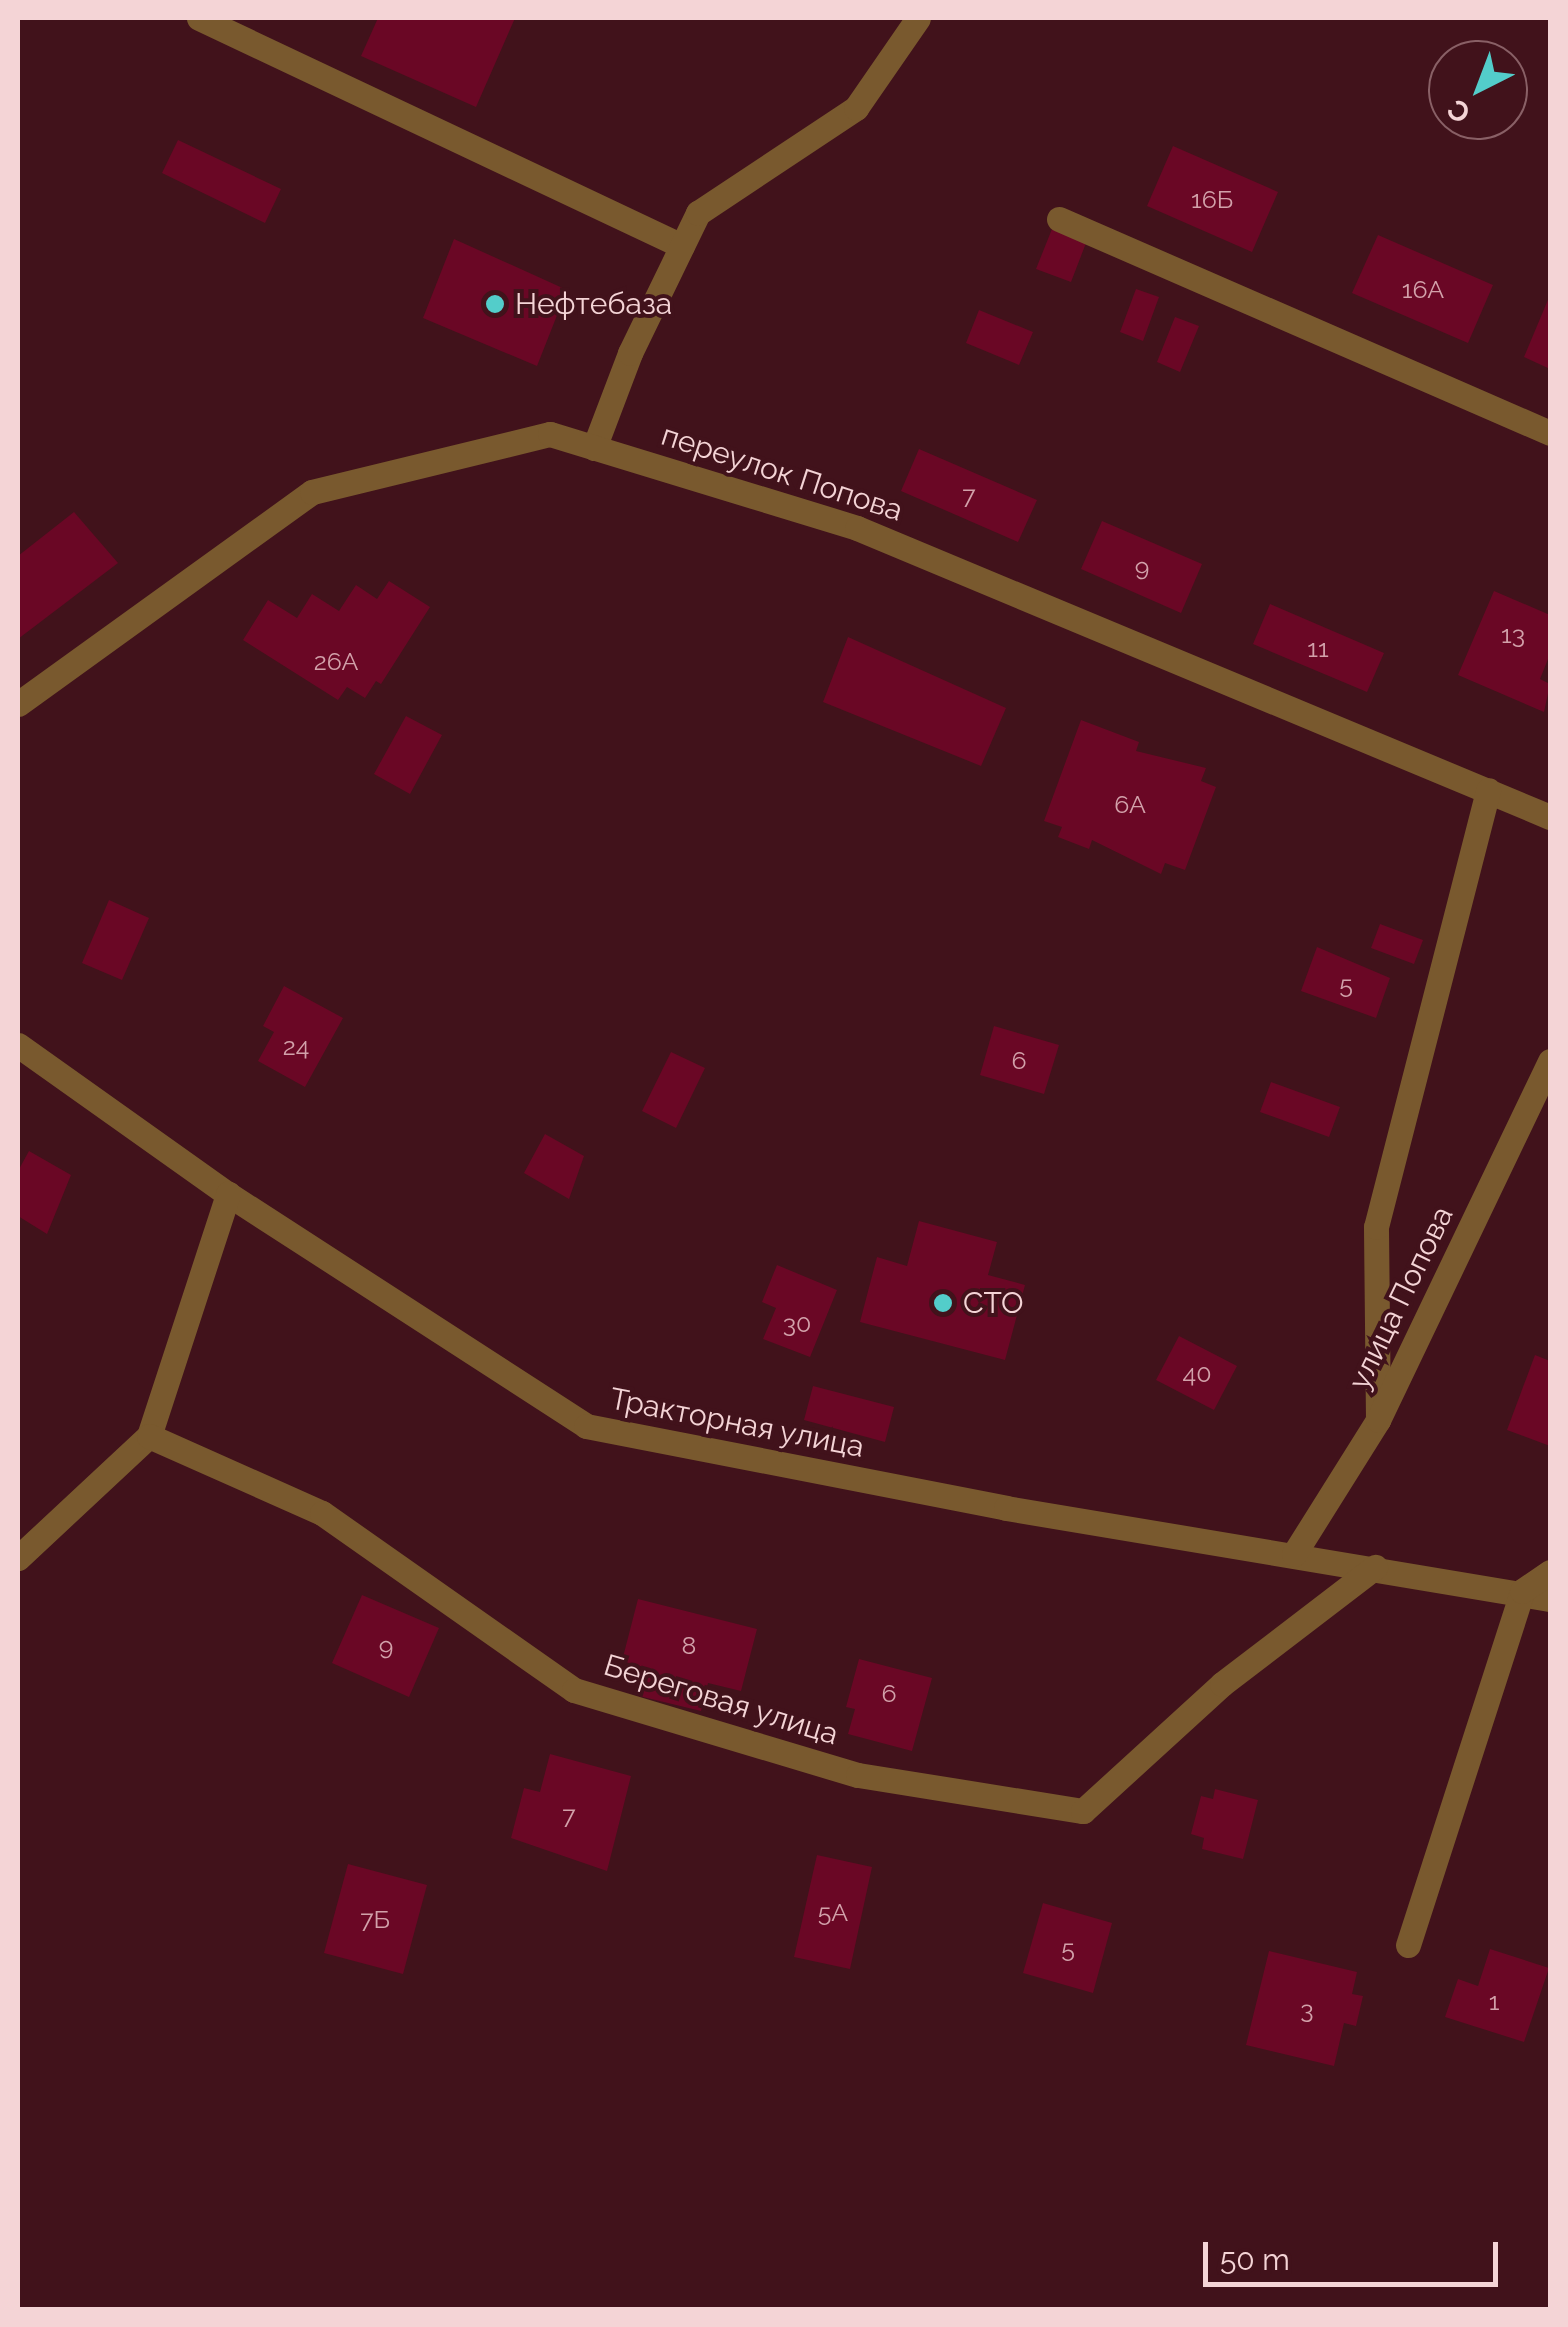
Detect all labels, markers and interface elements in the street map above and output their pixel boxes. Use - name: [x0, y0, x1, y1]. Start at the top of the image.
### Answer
- north arrow: [1428, 40, 1528, 140]
- text: С: [1441, 92, 1477, 130]
- house number: 16Б: [1191, 184, 1233, 214]
- house number: 16А: [1402, 274, 1444, 304]
- place label: Нефтебаза: [515, 286, 672, 322]
- marker: Нефтебаза: [484, 293, 506, 315]
- street label: переулок Попова: [657, 417, 907, 529]
- house number: 7: [962, 480, 976, 510]
- house number: 9: [1135, 552, 1149, 582]
- house number: 13: [1501, 619, 1525, 649]
- house number: 11: [1307, 633, 1329, 663]
- house number: 26А: [314, 646, 358, 676]
- house number: 6А: [1114, 789, 1146, 819]
- house number: 5: [1339, 969, 1353, 999]
- house number: 24: [283, 1031, 309, 1061]
- house number: 6: [1011, 1045, 1027, 1075]
- street label: улица Попова: [1341, 1201, 1461, 1395]
- place label: СТО: [963, 1285, 1024, 1321]
- marker: СТО: [932, 1292, 954, 1314]
- house number: 30: [783, 1308, 811, 1338]
- house number: 40: [1183, 1358, 1211, 1388]
- street label: Тракторная улица: [607, 1381, 867, 1465]
- house number: 8: [682, 1630, 696, 1660]
- house number: 9: [379, 1631, 393, 1661]
- street label: Береговая улица: [599, 1647, 843, 1753]
- house number: 6: [881, 1678, 897, 1708]
- house number: 7: [562, 1800, 576, 1830]
- house number: 5А: [818, 1897, 848, 1927]
- house number: 7Б: [360, 1904, 390, 1934]
- house number: 5: [1061, 1933, 1075, 1963]
- house number: 1: [1489, 1986, 1499, 2016]
- house number: 3: [1300, 1994, 1314, 2024]
- scale bar: [1208, 2222, 1503, 2284]
- text: 50 m: [1220, 2242, 1290, 2277]

